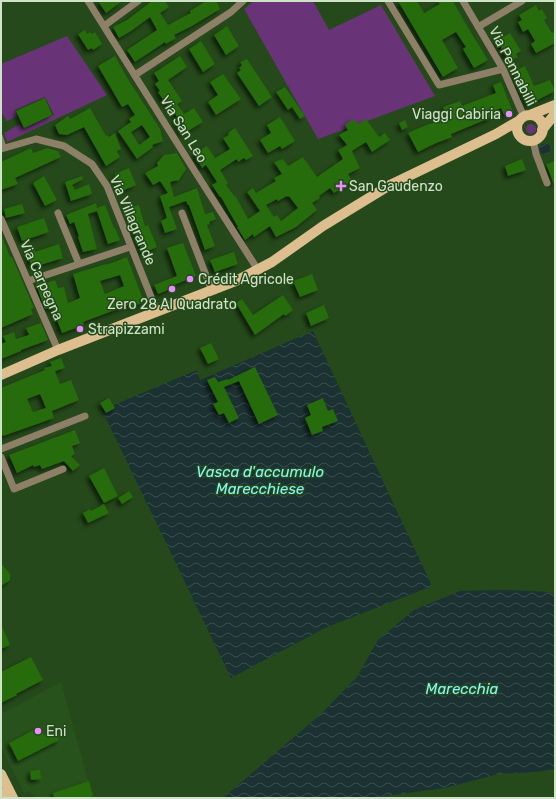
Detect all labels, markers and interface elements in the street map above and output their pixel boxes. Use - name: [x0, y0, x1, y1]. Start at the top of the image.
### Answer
- street label: Via Pennabilli: [485, 24, 540, 109]
- street label: Via San Leo: [156, 93, 211, 166]
- place label: Viaggi Cabiria: [412, 106, 501, 123]
- marker: Viaggi Cabiria: [504, 109, 514, 119]
- street label: Via Villagrande: [106, 173, 159, 268]
- place label: San Gaudenzo: [349, 178, 443, 195]
- marker: San Gaudenzo: [336, 181, 346, 191]
- street label: Via Carpegna: [16, 237, 67, 323]
- place label: Crédit Agricole: [198, 271, 294, 288]
- marker: Crédit Agricole: [185, 274, 195, 284]
- marker: Zero 28 Al Quadrato: [167, 284, 177, 294]
- place label: Zero 28 Al Quadrato: [107, 296, 237, 313]
- place label: Strapizzami: [88, 321, 165, 338]
- marker: Strapizzami: [75, 324, 85, 334]
- water label: Vasca d'accumulo Marecchiese: [196, 463, 325, 498]
- water label: Marecchia: [426, 680, 499, 698]
- place label: Eni: [46, 723, 66, 740]
- marker: Eni: [33, 726, 43, 736]

